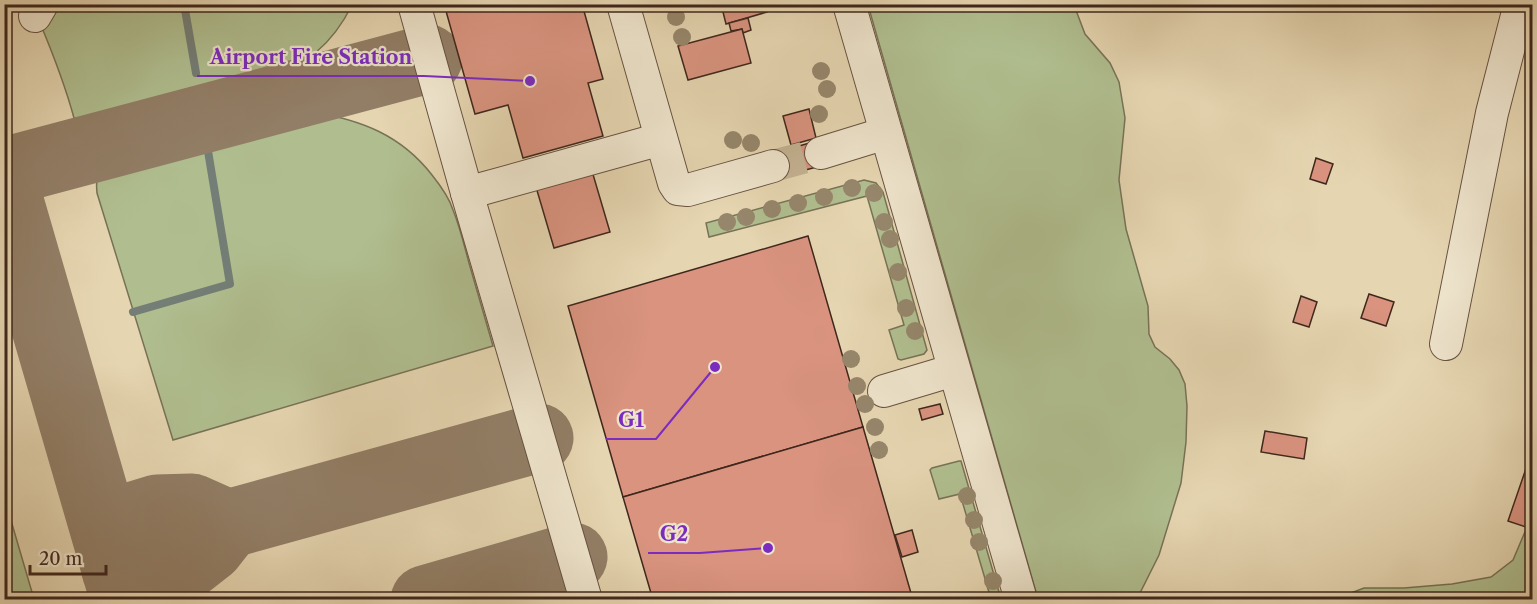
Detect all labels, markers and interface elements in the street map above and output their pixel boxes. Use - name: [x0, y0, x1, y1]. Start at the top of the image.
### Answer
- callout: Airport Fire Station: [197, 38, 424, 76]
- text: Airport Fire Station: [209, 45, 413, 69]
- callout: G1: [606, 401, 656, 439]
- text: G1: [618, 408, 644, 432]
- callout: G2: [648, 515, 700, 553]
- text: G2: [660, 522, 688, 546]
- scale bar: [30, 538, 106, 576]
- text: 20 m: [39, 548, 83, 570]

